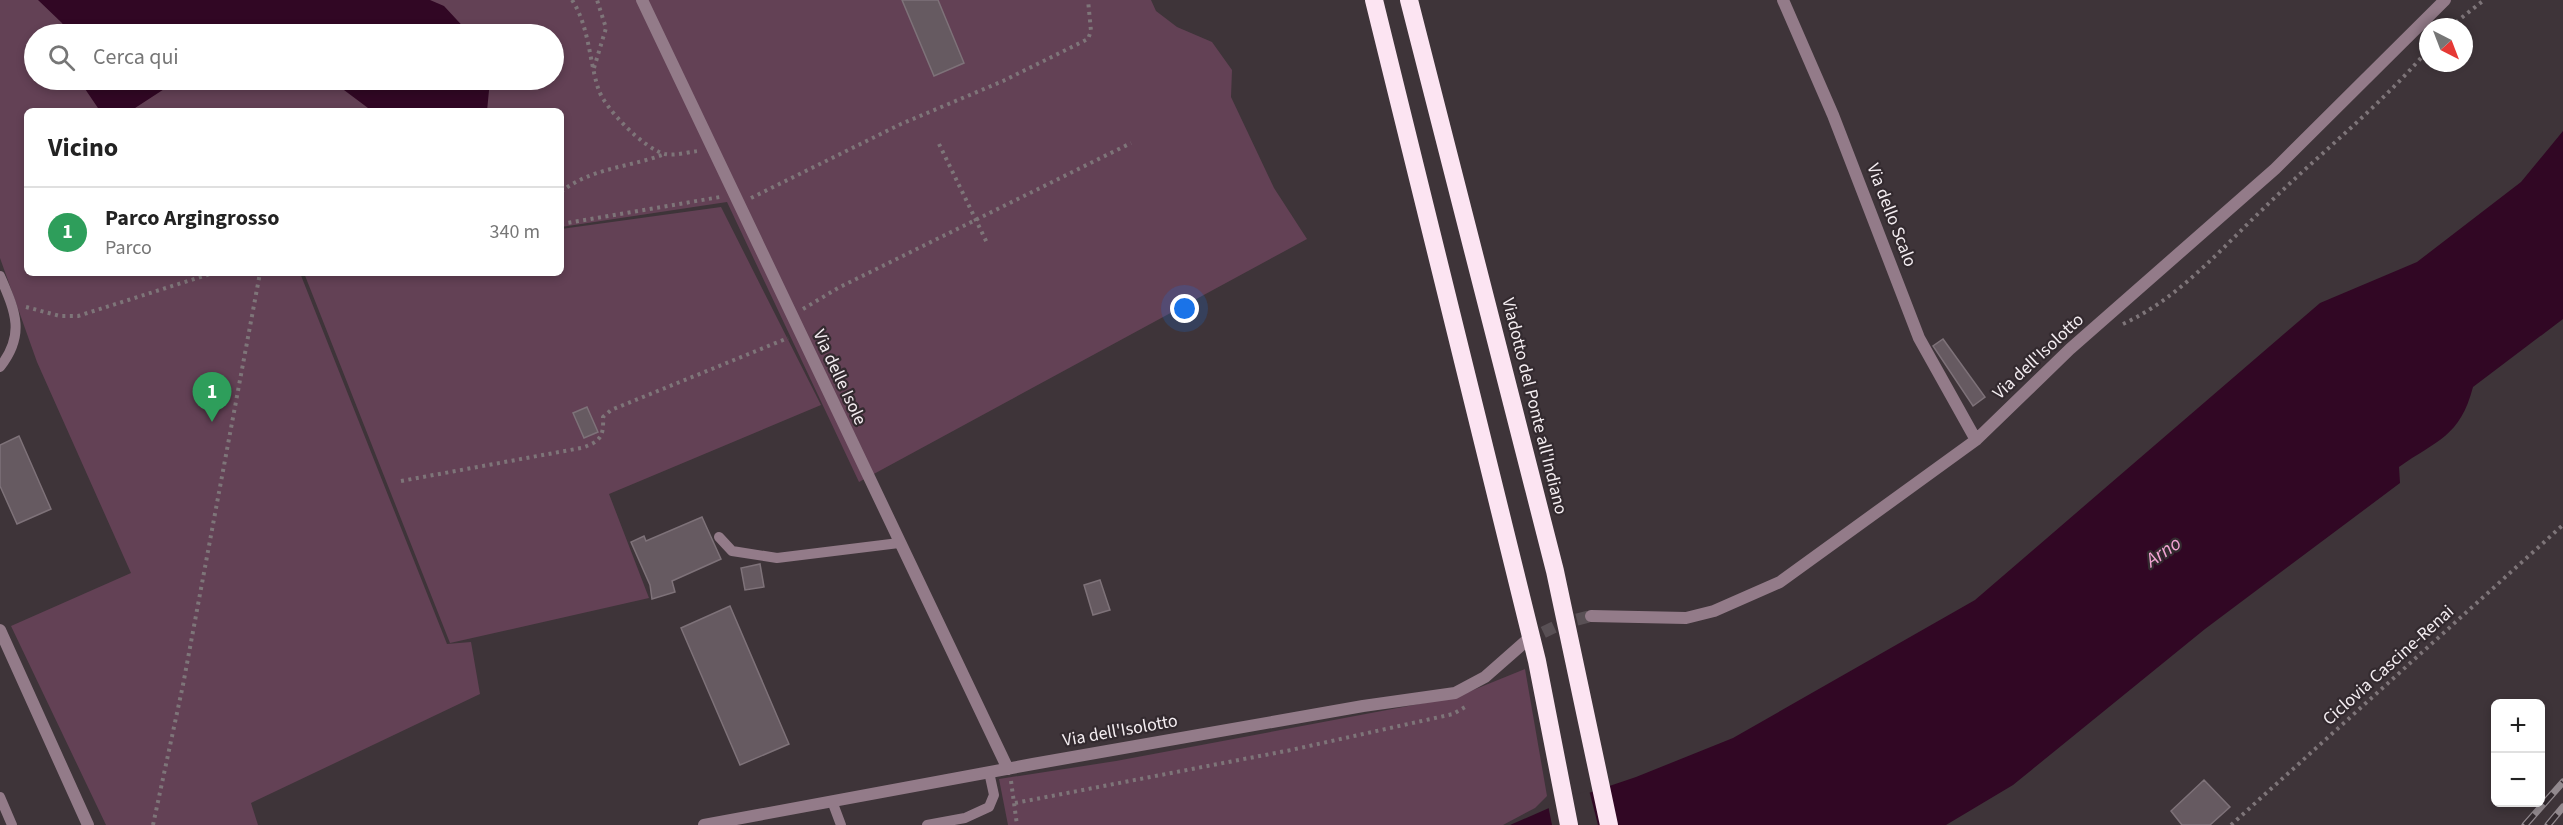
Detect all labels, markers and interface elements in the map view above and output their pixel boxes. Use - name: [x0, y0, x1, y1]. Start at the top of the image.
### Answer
- north arrow: [2419, 18, 2473, 72]
- search box: [24, 24, 564, 90]
- icon: search: [45, 41, 78, 74]
- text: Cerca qui: [93, 41, 179, 73]
- text: Vicino: [48, 129, 118, 166]
- street label: Via dello Scalo: [1860, 160, 1923, 270]
- text: Parco Argingrosso: [105, 202, 279, 234]
- text: 1: [62, 218, 73, 246]
- text: 340 m: [490, 218, 540, 246]
- text: Parco: [105, 234, 152, 262]
- your location: [1170, 294, 1199, 323]
- street label: Viadotto del Ponte all'Indiano: [1495, 295, 1574, 517]
- street label: Via dell'Isolotto: [1987, 308, 2089, 405]
- street label: Via delle Isole: [807, 325, 873, 429]
- pin: 1: [192, 372, 232, 422]
- water label: Arno: [2138, 530, 2187, 575]
- street label: Ciclovia Cascine-Renai: [2317, 599, 2460, 731]
- map controls: [2491, 699, 2545, 807]
- button: +: [2491, 699, 2545, 753]
- street label: Via dell'Isolotto: [1061, 708, 1180, 753]
- button: −: [2491, 753, 2545, 807]

